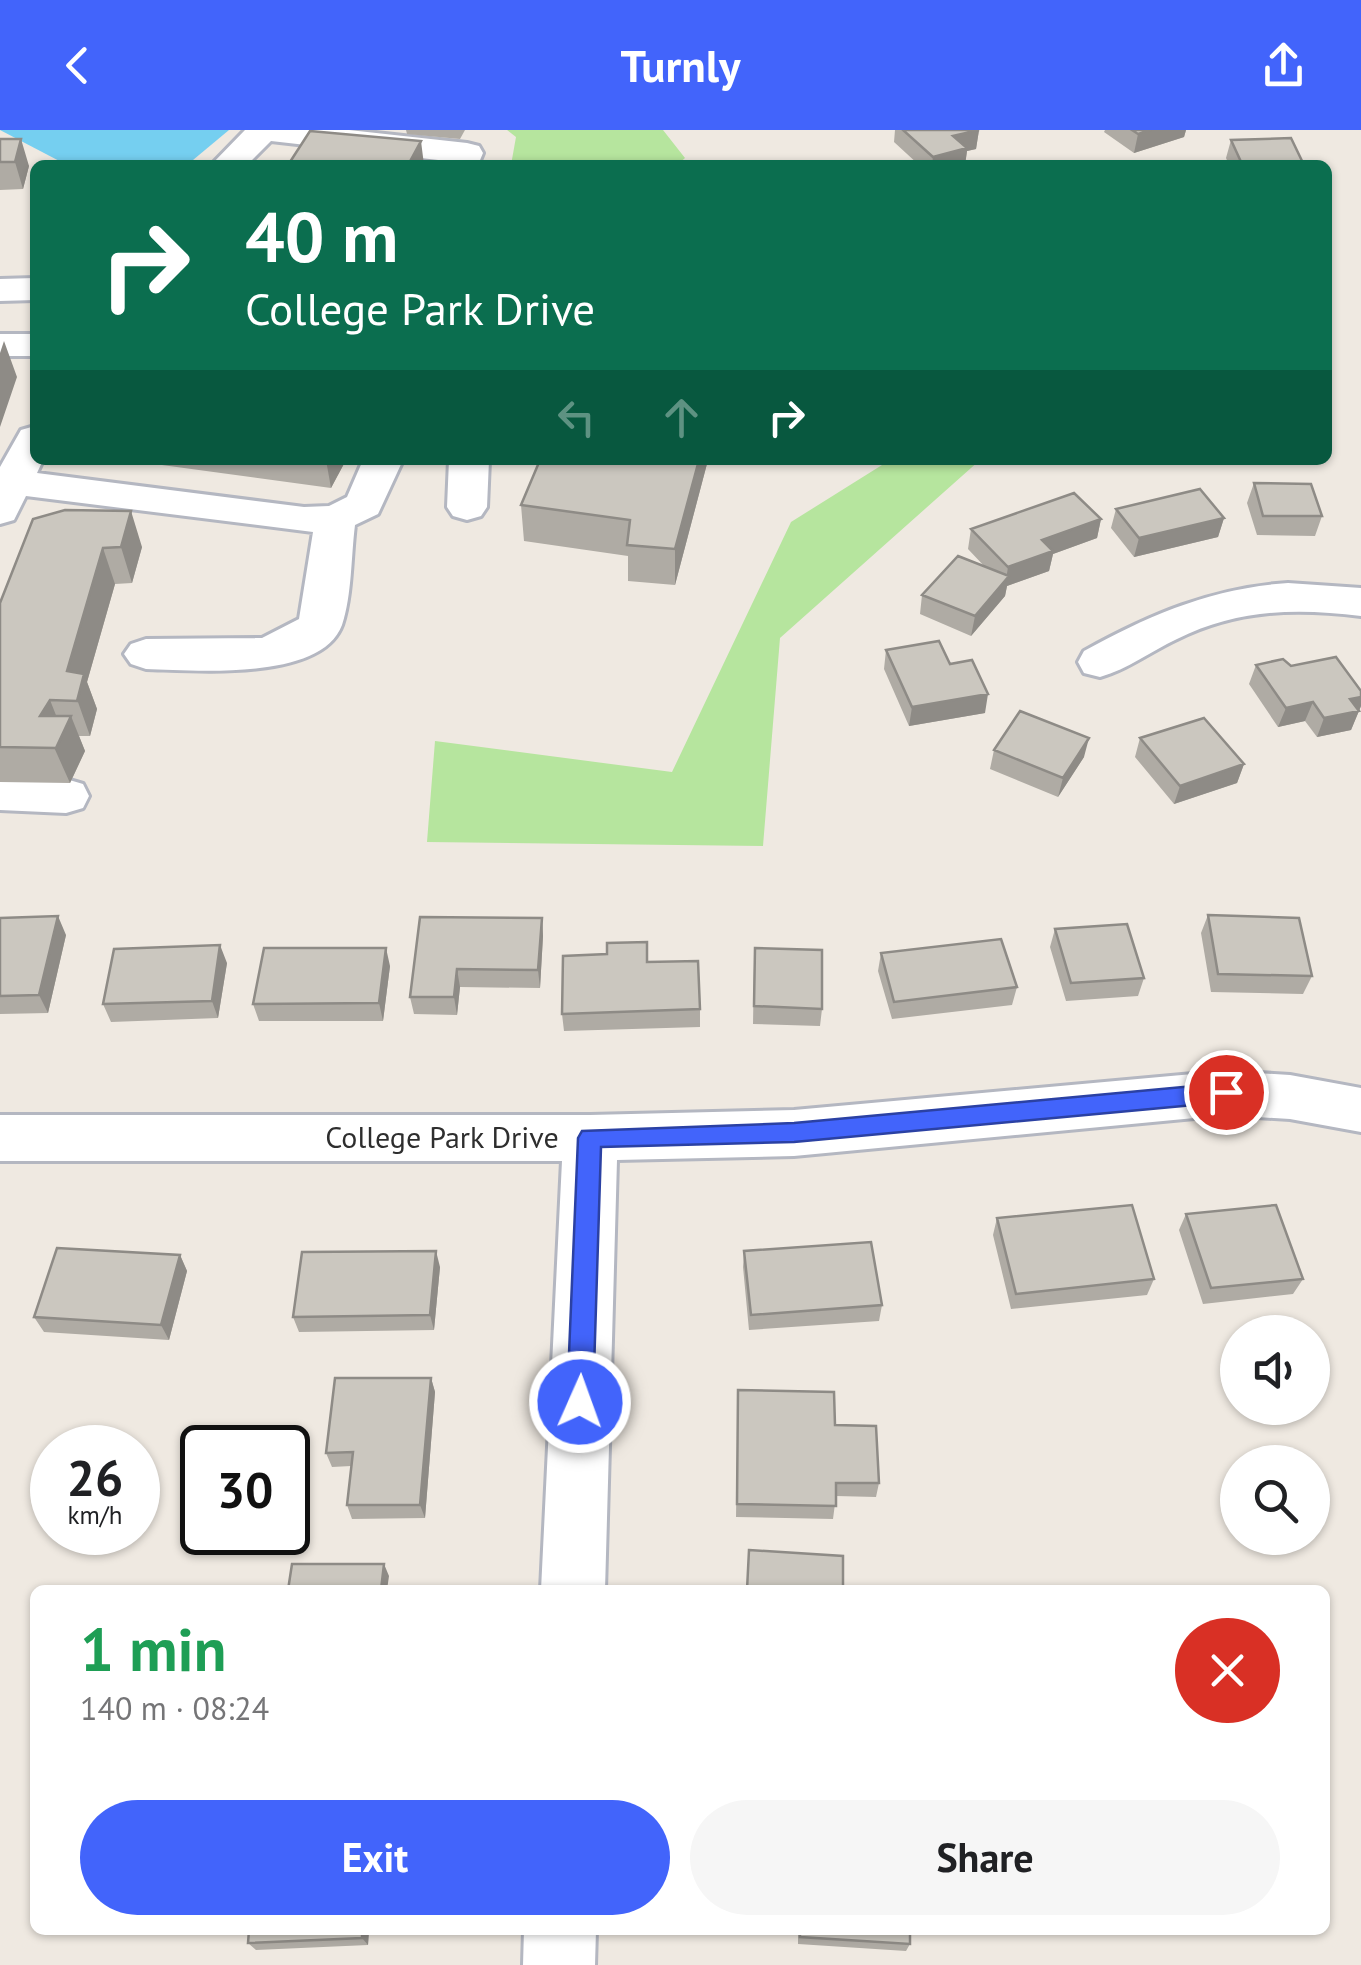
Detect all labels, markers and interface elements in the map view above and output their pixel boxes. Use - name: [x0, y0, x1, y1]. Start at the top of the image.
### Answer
- text: Turnly: [620, 36, 741, 94]
- icon: back: [50, 38, 105, 93]
- icon: share: [1256, 38, 1311, 93]
- text: 40 m: [245, 191, 398, 281]
- icon: right: [80, 200, 210, 330]
- text: College Park Drive: [245, 279, 595, 337]
- icon: left: [549, 390, 604, 445]
- icon: ahead: [654, 390, 709, 445]
- icon: right: [759, 390, 814, 445]
- pin: [1184, 1050, 1269, 1135]
- icon: arrive: [1199, 1065, 1254, 1120]
- street label: College Park Drive: [325, 1117, 559, 1156]
- map controls: [1220, 1315, 1330, 1555]
- button: sound: [1220, 1315, 1330, 1425]
- position arrow: [528, 1350, 632, 1454]
- speed limit sign: 30: [180, 1425, 310, 1555]
- text: 26: [67, 1445, 123, 1510]
- button: search: [1220, 1445, 1330, 1555]
- text: km/h: [68, 1499, 122, 1531]
- text: 1 min: [80, 1610, 226, 1688]
- button: close: [1175, 1618, 1280, 1723]
- text: 140 m · 08:24: [80, 1687, 269, 1729]
- button: Exit: [80, 1800, 670, 1915]
- button: Share: [690, 1800, 1280, 1915]

